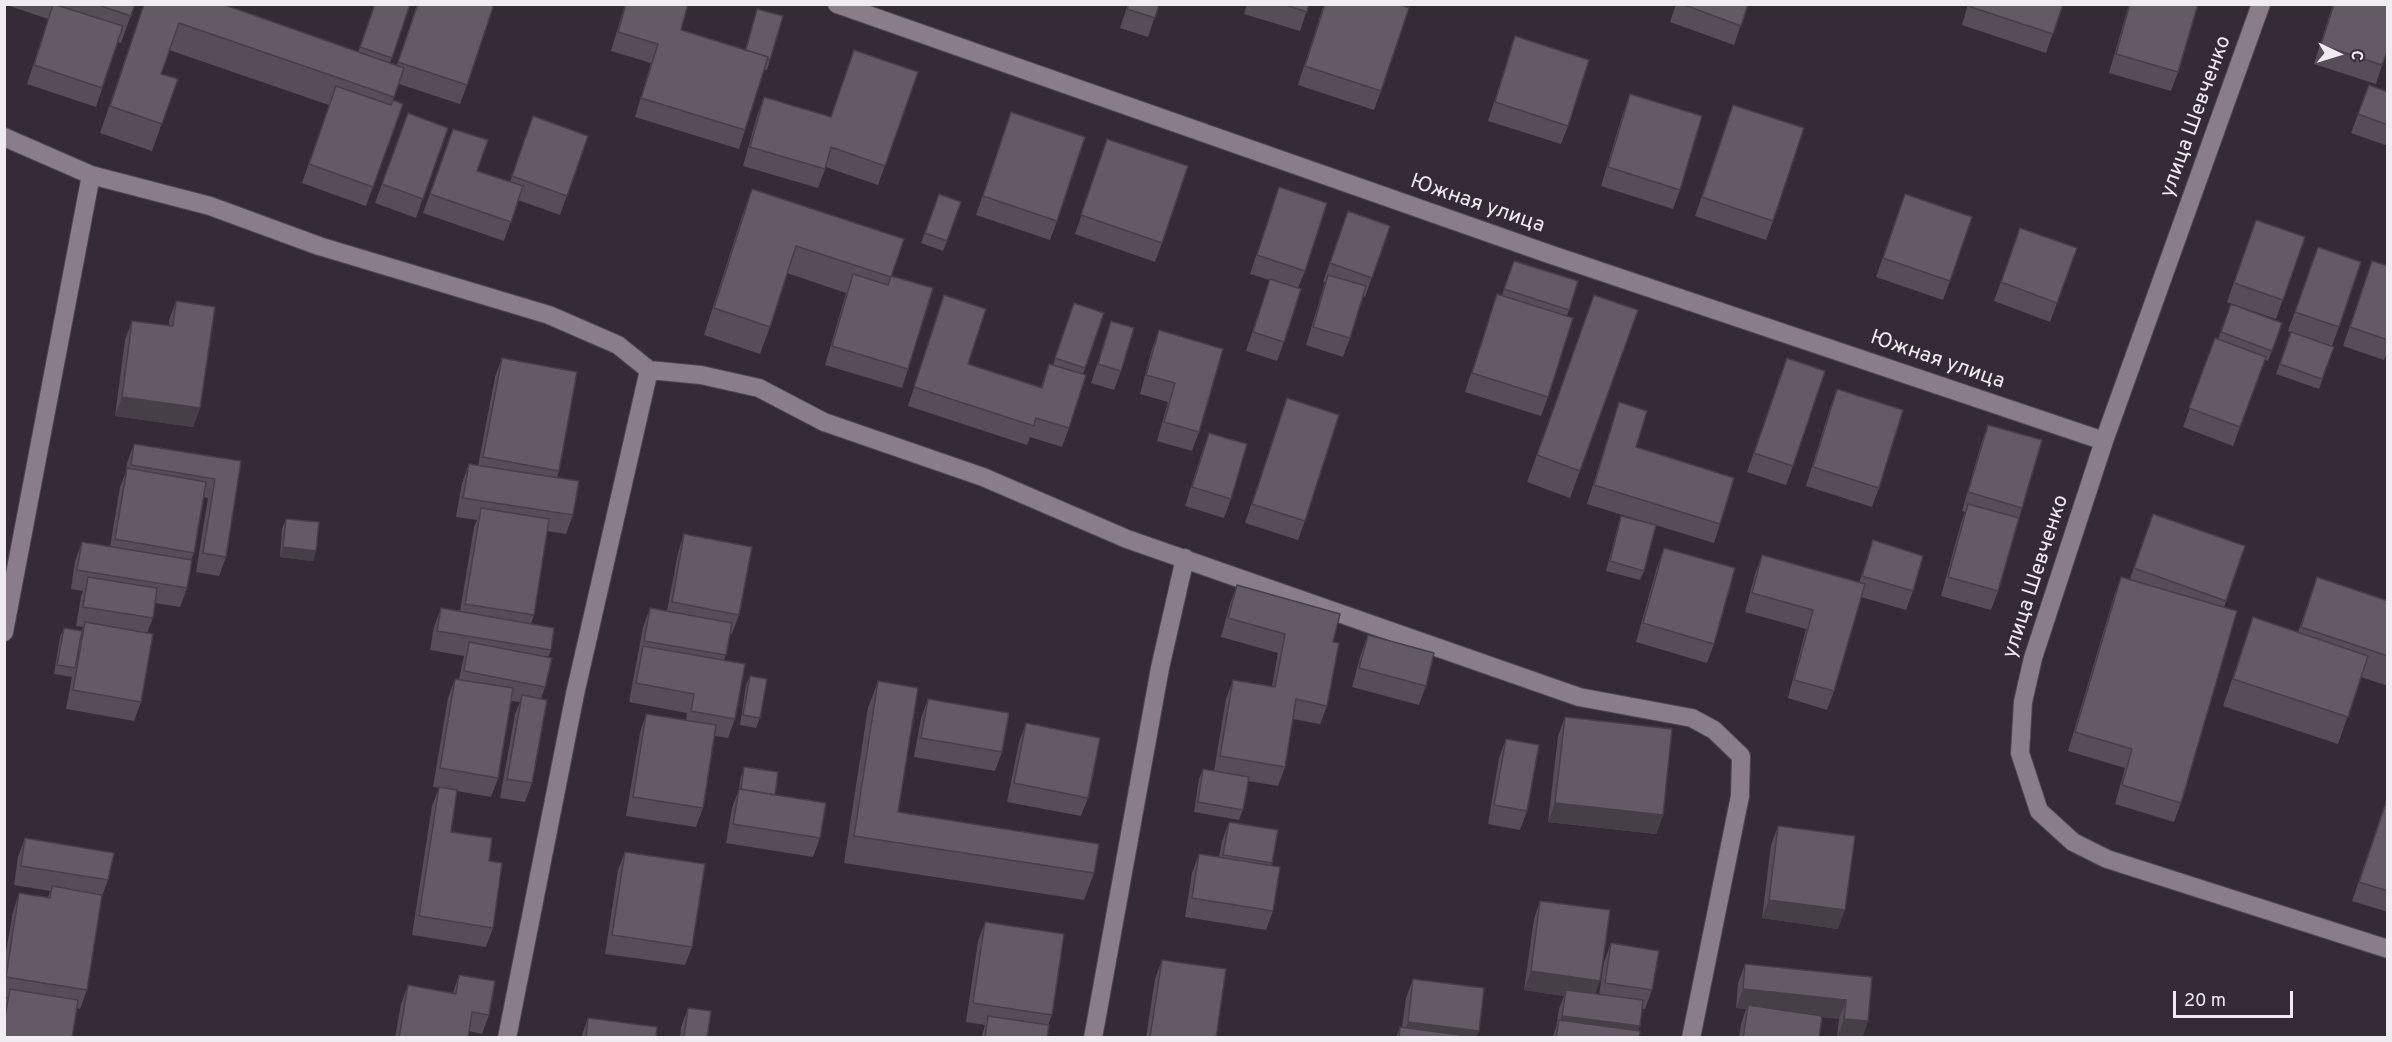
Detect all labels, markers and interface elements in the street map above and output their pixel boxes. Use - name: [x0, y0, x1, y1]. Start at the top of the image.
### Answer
- north arrow: [2308, 24, 2368, 84]
- street label: улица Шевченко: [2156, 33, 2238, 201]
- text: С: [2346, 49, 2366, 61]
- street label: Южная улица: [1406, 170, 1548, 240]
- street label: Южная улица: [1866, 326, 2008, 396]
- street label: улица Шевченко: [1999, 492, 2075, 662]
- scale bar: [2176, 979, 2296, 1017]
- text: 20 m: [2184, 990, 2226, 1013]

